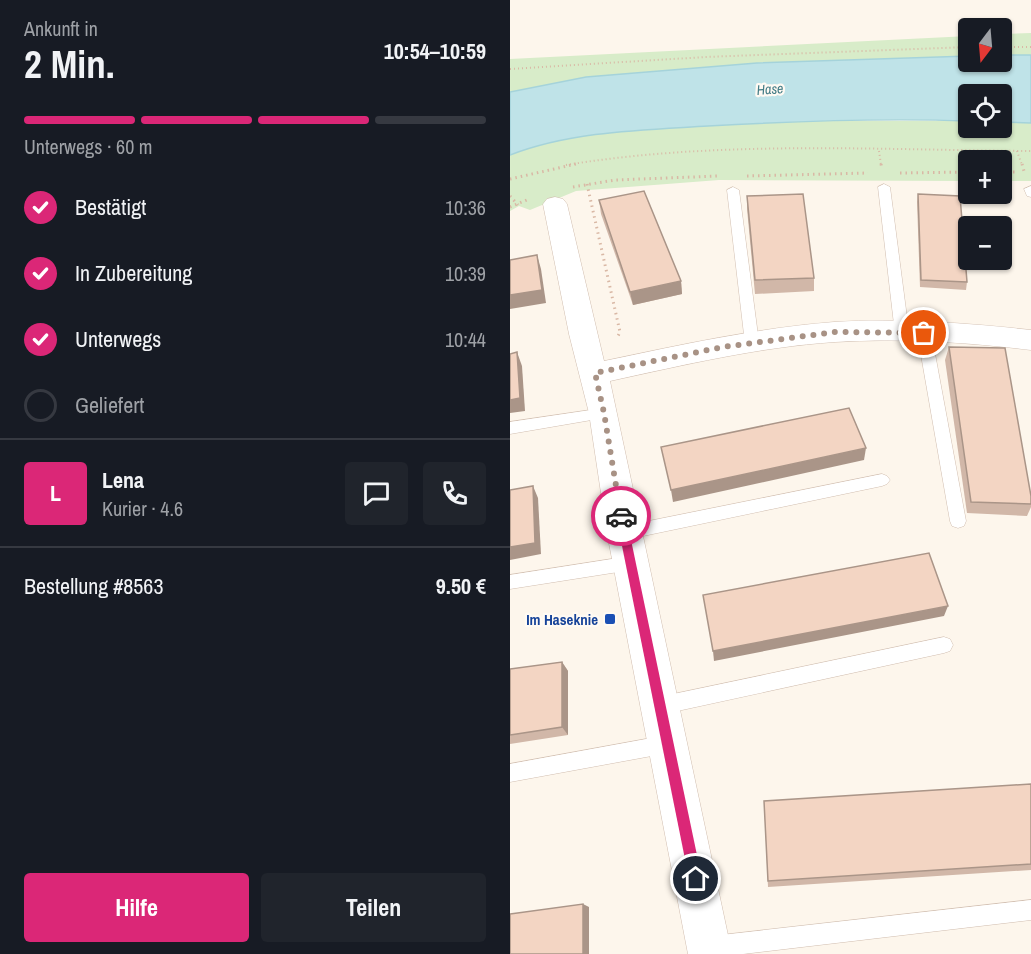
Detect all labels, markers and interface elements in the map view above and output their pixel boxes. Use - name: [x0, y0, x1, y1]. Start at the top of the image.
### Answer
- text: Ankunft in: [24, 15, 98, 42]
- north arrow: [958, 18, 1012, 72]
- map controls: [958, 18, 1012, 270]
- text: 10:54–10:59: [384, 36, 486, 66]
- text: 2 Min.: [24, 38, 115, 90]
- water label: Hase: [756, 79, 784, 99]
- button: locate: [958, 84, 1012, 138]
- text: Unterwegs · 60 m: [24, 133, 153, 160]
- button: +: [958, 150, 1012, 204]
- icon: check: [24, 191, 57, 224]
- text: Bestätigt: [75, 192, 146, 222]
- text: 10:36: [445, 194, 486, 221]
- button: −: [958, 216, 1012, 270]
- icon: check: [24, 257, 57, 290]
- text: In Zubereitung: [75, 258, 192, 288]
- text: 10:39: [445, 260, 486, 287]
- pin: [898, 307, 949, 358]
- icon: bag: [907, 316, 940, 349]
- icon: check: [24, 323, 57, 356]
- text: Unterwegs: [75, 324, 161, 354]
- text: 10:44: [445, 326, 486, 353]
- text: Geliefert: [75, 390, 144, 420]
- button: chat: [345, 462, 408, 525]
- button: phone: [423, 462, 486, 525]
- text: Lena: [102, 465, 144, 495]
- text: L: [50, 478, 61, 508]
- courier: [591, 486, 651, 546]
- text: Kurier · 4.6: [102, 495, 183, 522]
- icon: car: [605, 500, 638, 533]
- text: Bestellung #8563: [24, 571, 163, 601]
- text: 9.50 €: [436, 571, 486, 601]
- place label: Im Haseknie: [526, 609, 598, 630]
- marker: Im Haseknie: [603, 612, 617, 626]
- pin: [670, 853, 721, 904]
- icon: home: [679, 862, 712, 895]
- button: Hilfe: [24, 873, 249, 942]
- button: Teilen: [261, 873, 486, 942]

